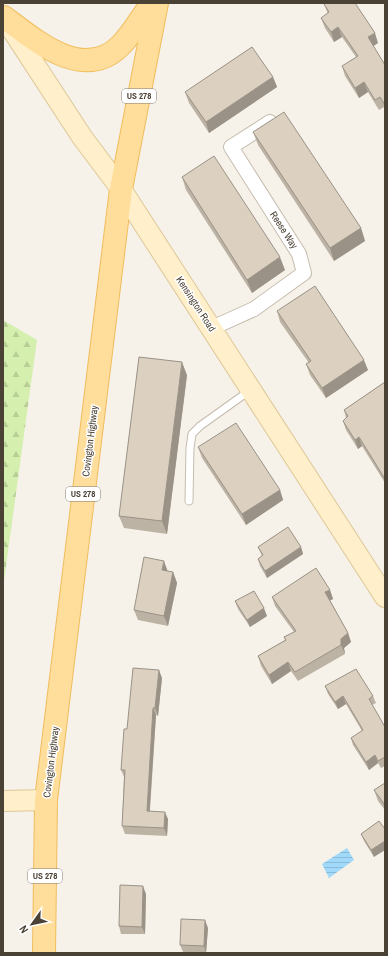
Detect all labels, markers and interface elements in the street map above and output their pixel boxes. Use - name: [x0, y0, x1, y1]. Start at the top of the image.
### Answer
- road number: US 278: [122, 89, 156, 103]
- street label: Reese Way: [267, 209, 301, 252]
- street label: Kensington Road: [173, 274, 219, 334]
- street label: Covington Highway: [79, 404, 101, 477]
- road number: US 278: [66, 487, 100, 501]
- street label: Covington Highway: [40, 725, 62, 798]
- road number: US 278: [28, 869, 62, 883]
- north arrow: [12, 904, 52, 944]
- text: N: [16, 923, 31, 936]

